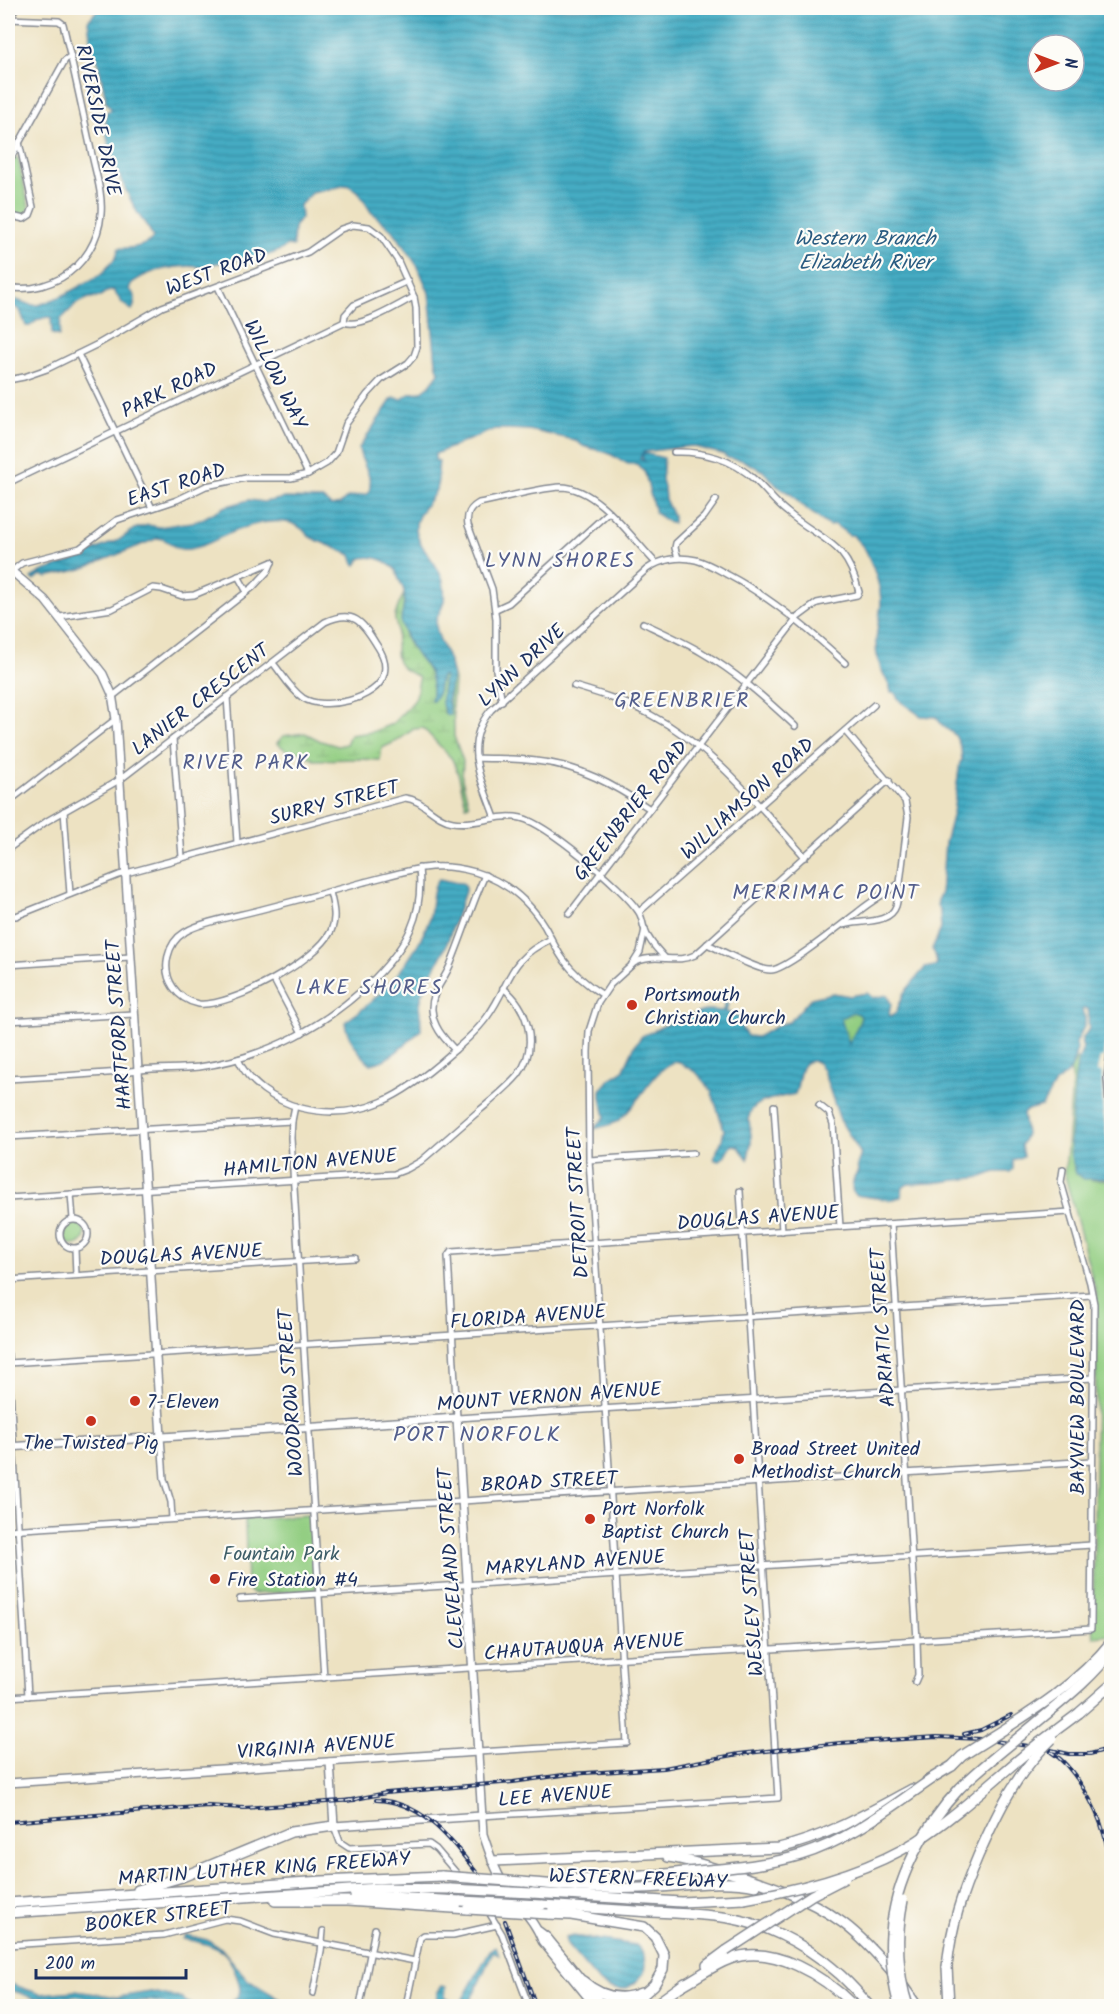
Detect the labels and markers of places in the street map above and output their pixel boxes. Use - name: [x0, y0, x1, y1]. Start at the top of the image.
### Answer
- place label: Portsmouth Christian Church: [644, 980, 786, 1035]
- marker: Portsmouth Christian Church: [625, 998, 639, 1012]
- place label: 7-Eleven: [147, 1387, 219, 1419]
- marker: 7-Eleven: [128, 1394, 142, 1408]
- marker: The Twisted Pig: [84, 1414, 98, 1428]
- place label: The Twisted Pig: [23, 1428, 159, 1460]
- place label: Broad Street United Methodist Church: [751, 1434, 921, 1489]
- marker: Broad Street United Methodist Church: [732, 1452, 746, 1466]
- place label: Port Norfolk Baptist Church: [602, 1494, 729, 1549]
- marker: Port Norfolk Baptist Church: [583, 1512, 597, 1526]
- place label: Fire Station #4: [227, 1565, 358, 1597]
- marker: Fire Station #4: [208, 1572, 222, 1586]

